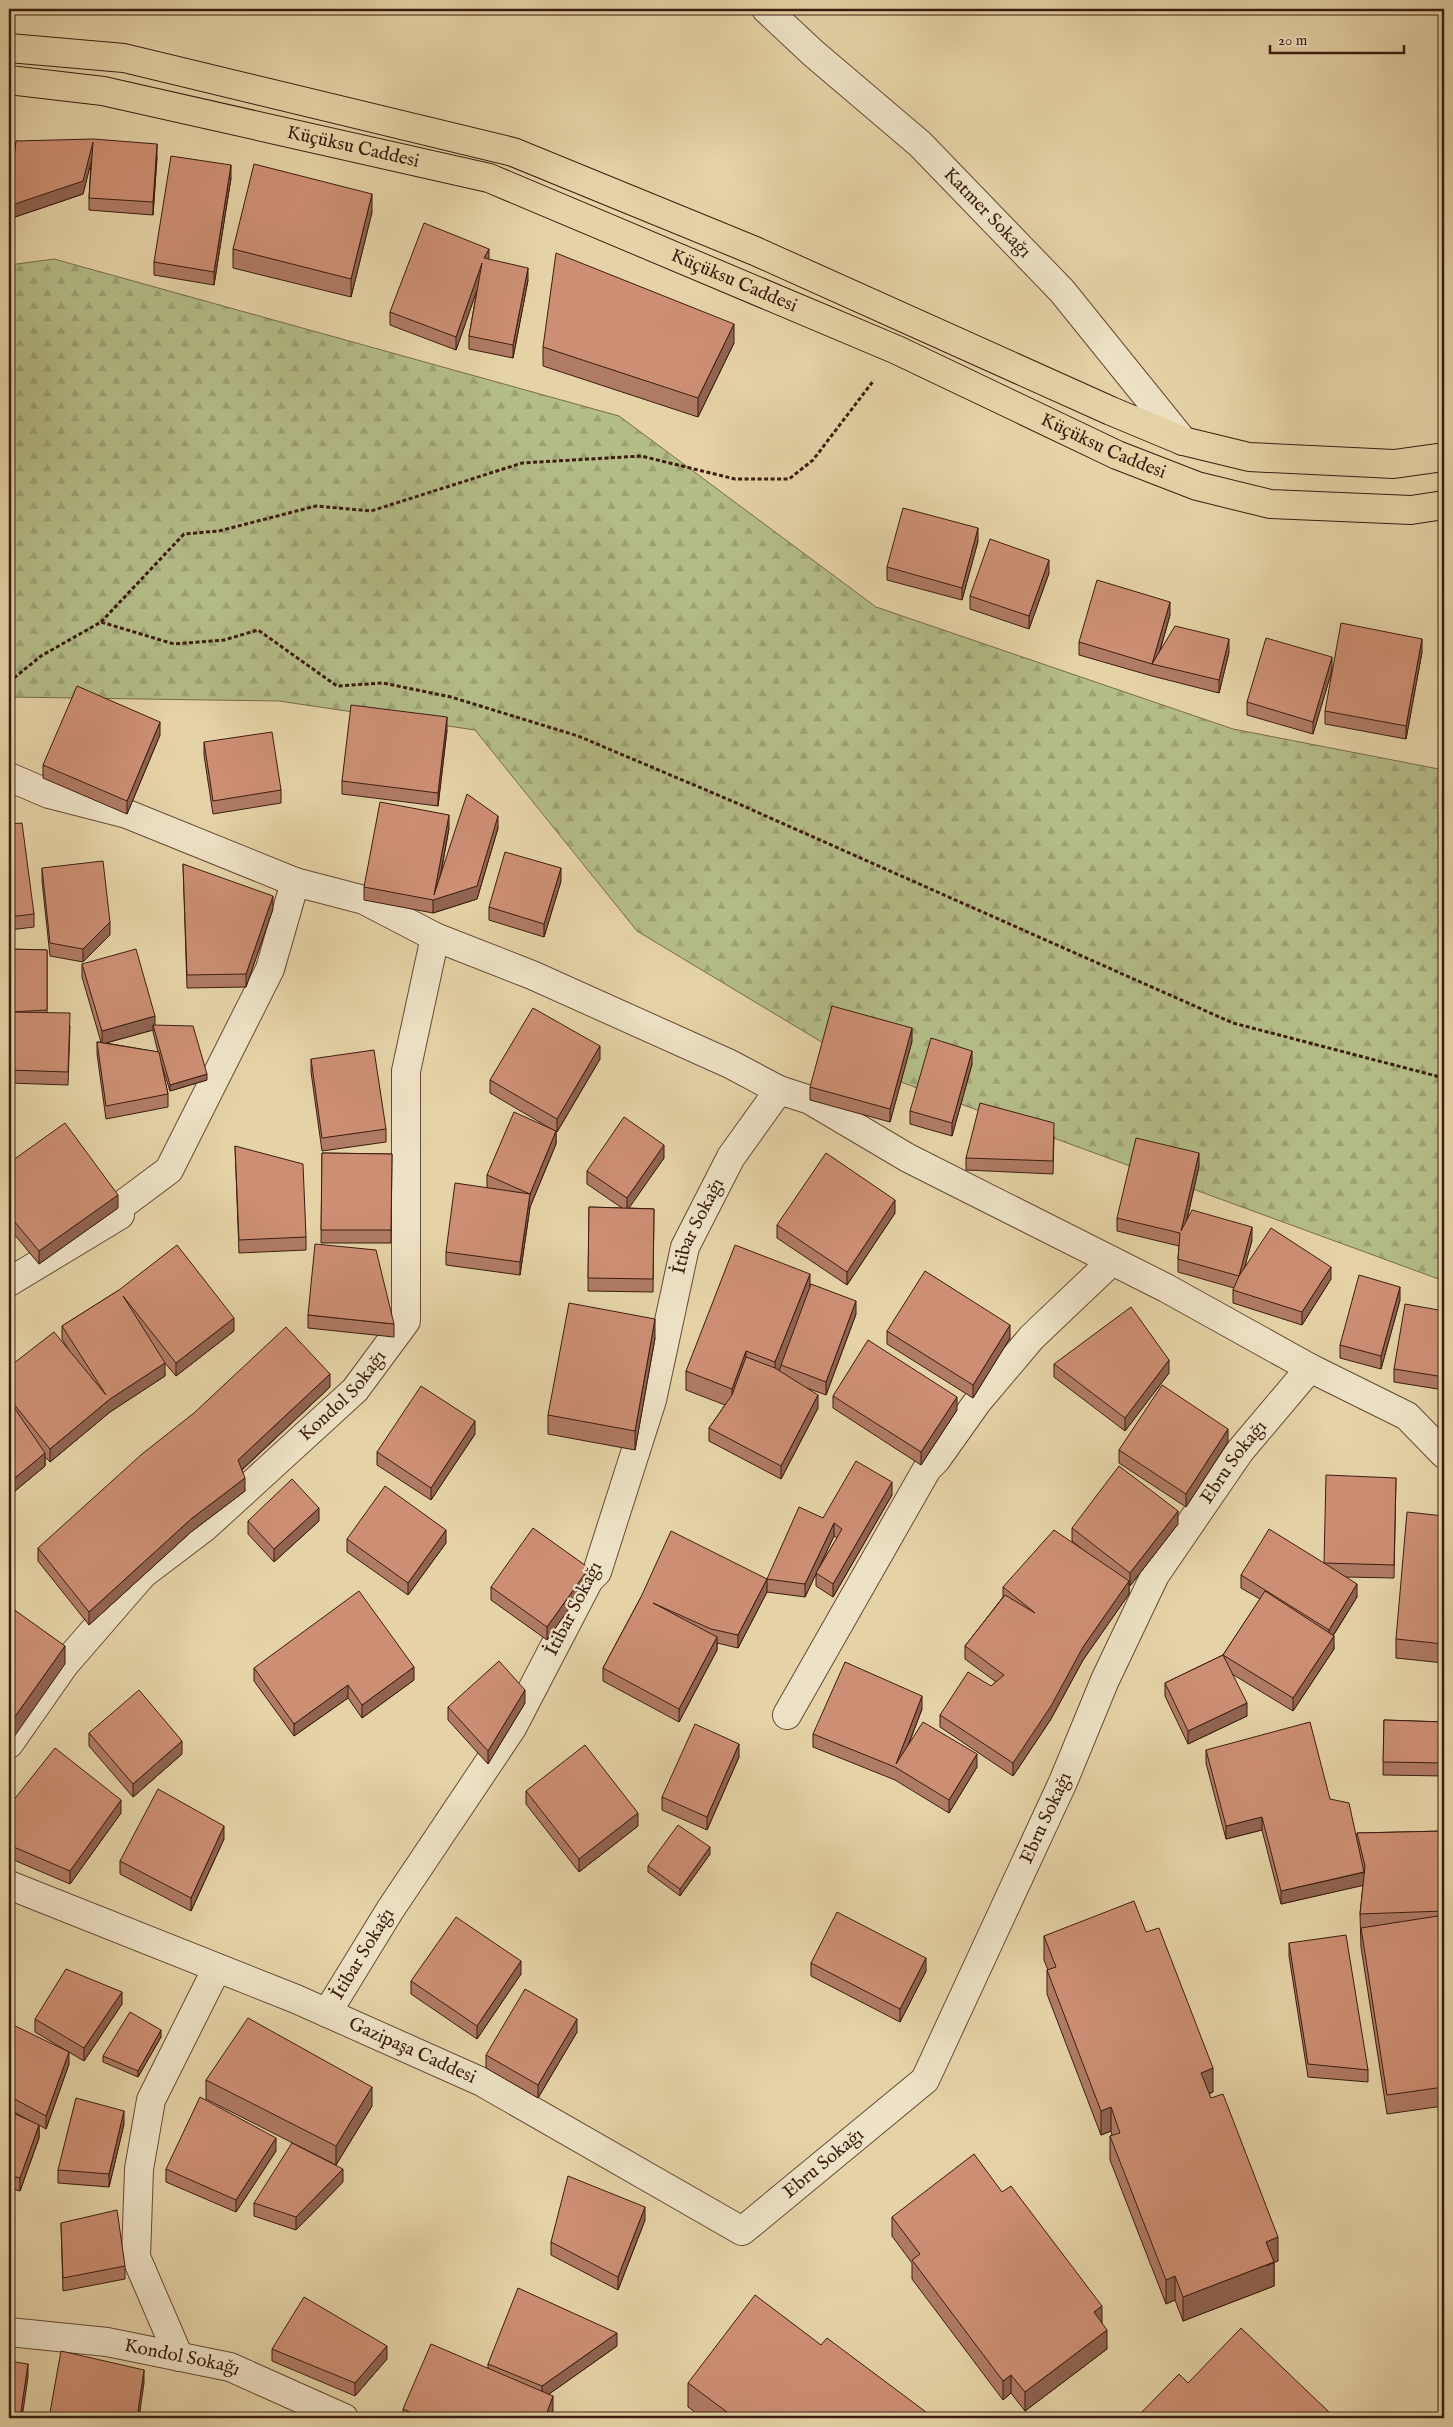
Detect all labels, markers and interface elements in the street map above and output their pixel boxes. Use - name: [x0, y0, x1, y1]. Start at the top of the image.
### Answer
- scale bar: [1270, 22, 1404, 54]
- text: 20 m: [1278, 31, 1308, 50]
- street label: Küçüksu Caddesi: [285, 121, 422, 174]
- street label: Katmer Sokağı: [938, 163, 1036, 263]
- street label: Küçüksu Caddesi: [667, 244, 801, 318]
- street label: Küçüksu Caddesi: [1037, 408, 1169, 485]
- street label: İtibar Sokağı: [667, 1174, 730, 1276]
- street label: Kondol Sokağı: [294, 1346, 392, 1447]
- street label: Ebru Sokağı: [1195, 1416, 1273, 1509]
- street label: İtibar Sokağı: [540, 1558, 608, 1660]
- street label: Ebru Sokağı: [1015, 1769, 1078, 1868]
- street label: İtibar Sokağı: [326, 1904, 400, 2004]
- street label: Gazipaşa Caddesi: [345, 2012, 480, 2090]
- street label: Ebru Sokağı: [778, 2123, 869, 2204]
- street label: Kondol Sokağı: [122, 2334, 244, 2382]

